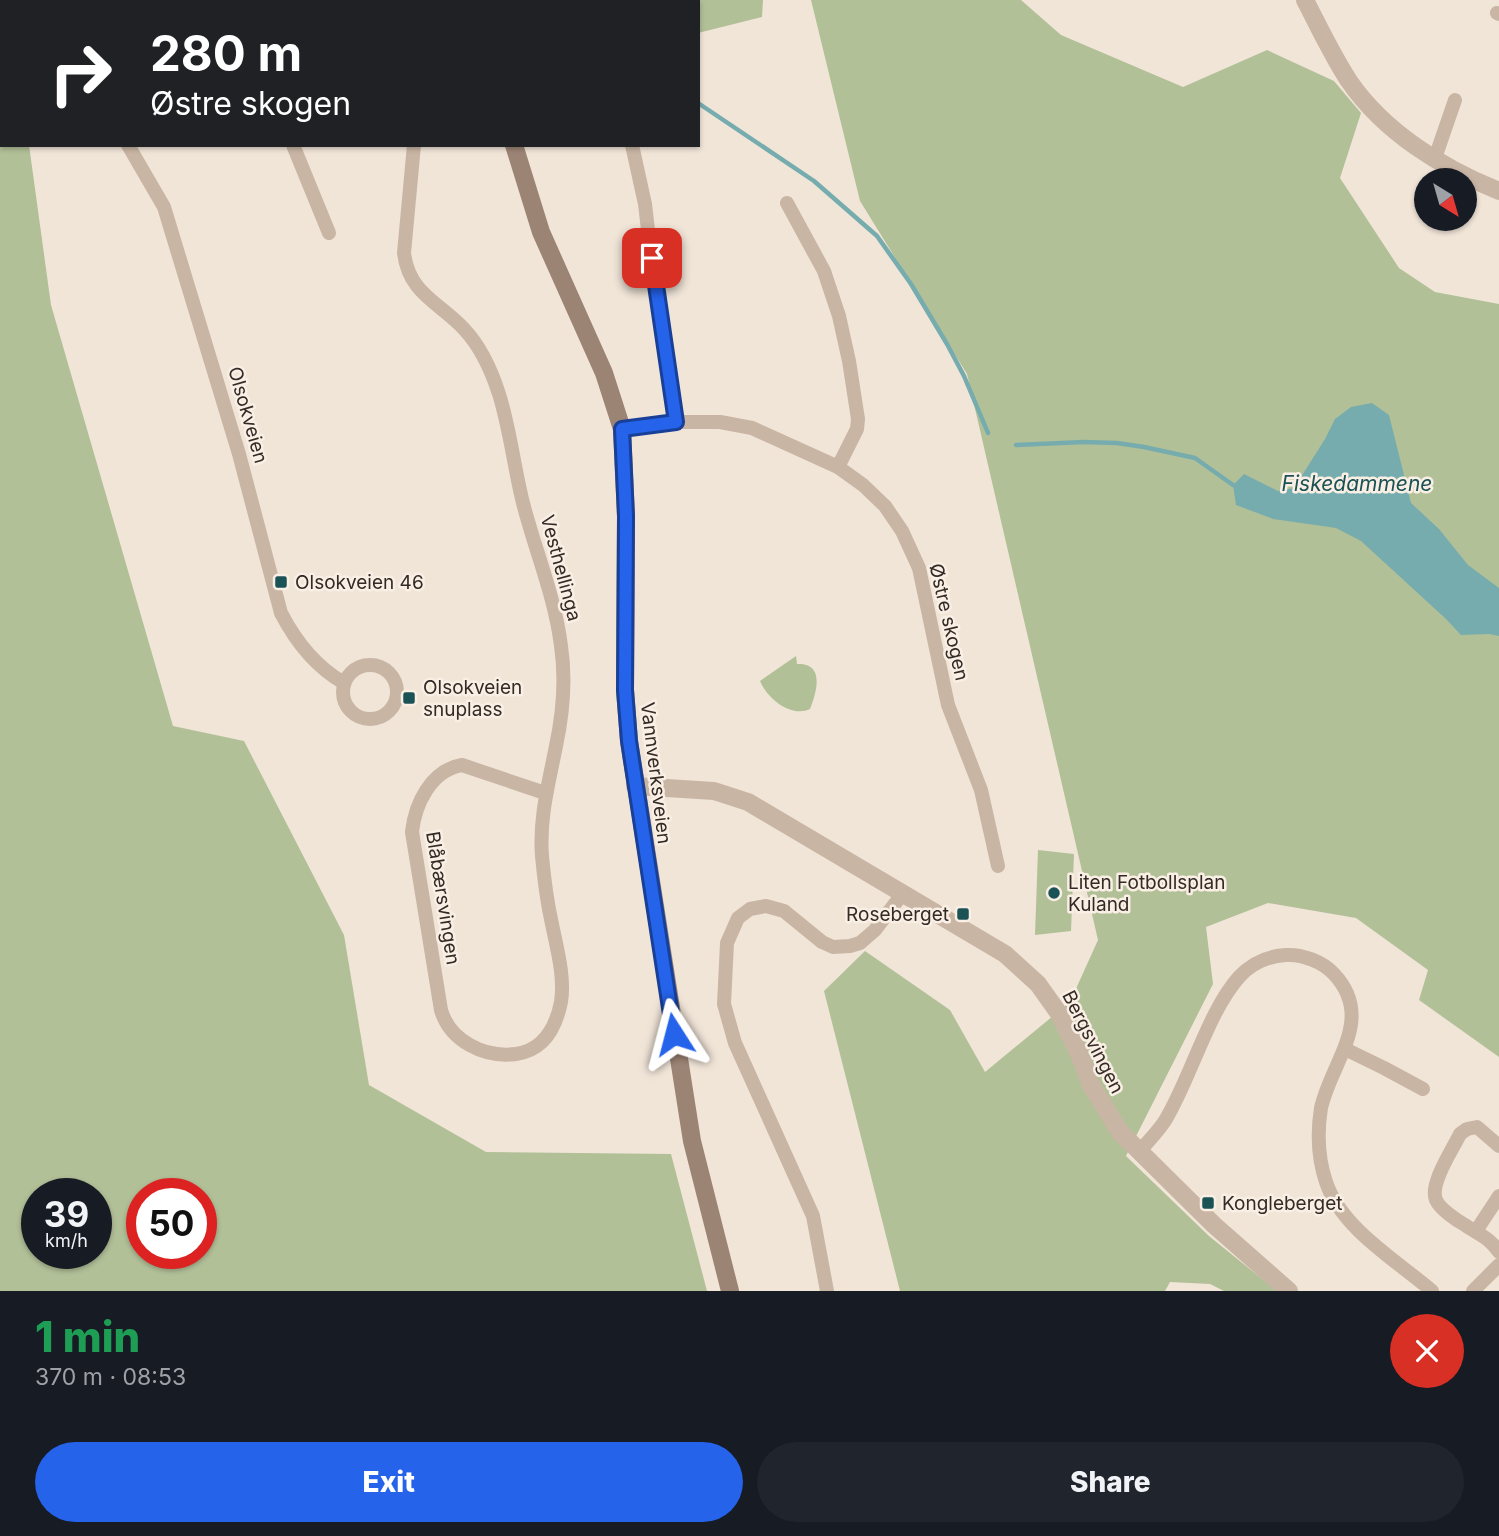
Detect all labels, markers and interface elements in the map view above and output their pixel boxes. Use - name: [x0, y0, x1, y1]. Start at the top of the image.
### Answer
- text: 280 m: [150, 24, 302, 83]
- icon: right: [35, 28, 126, 119]
- text: Østre skogen: [150, 84, 351, 123]
- north arrow: [1414, 168, 1477, 231]
- map controls: [1414, 168, 1477, 231]
- pin: [622, 228, 682, 288]
- icon: arrive: [633, 239, 671, 277]
- street label: Olsokveien: [223, 364, 273, 466]
- water label: Fiskedammene: [1282, 471, 1432, 496]
- street label: Vesthellinga: [536, 512, 586, 624]
- street label: Østre skogen: [924, 561, 974, 683]
- place label: Olsokveien 46: [295, 571, 424, 594]
- marker: Olsokveien 46: [273, 574, 289, 590]
- place label: Olsokveien snuplass: [423, 676, 522, 721]
- marker: Olsokveien snuplass: [401, 690, 417, 706]
- street label: Vannverksveien: [636, 701, 676, 845]
- street label: Blåbærsvingen: [421, 830, 465, 966]
- place label: Liten Fotbollsplan Kuland: [1068, 871, 1225, 916]
- marker: Liten Fotbollsplan Kuland: [1046, 885, 1062, 901]
- place label: Roseberget: [846, 903, 949, 926]
- marker: Roseberget: [955, 906, 971, 922]
- street label: Bergsvingen: [1057, 987, 1129, 1097]
- position arrow: [637, 997, 711, 1071]
- speed limit sign: 50: [126, 1178, 217, 1269]
- place label: Kongleberget: [1222, 1192, 1342, 1215]
- text: 39: [44, 1193, 89, 1235]
- marker: Kongleberget: [1200, 1195, 1216, 1211]
- text: km/h: [45, 1230, 88, 1251]
- text: 1 min: [35, 1311, 140, 1362]
- button: close: [1390, 1314, 1464, 1388]
- text: 370 m · 08:53: [35, 1363, 186, 1391]
- button: Exit: [35, 1442, 743, 1522]
- button: Share: [757, 1442, 1464, 1522]

